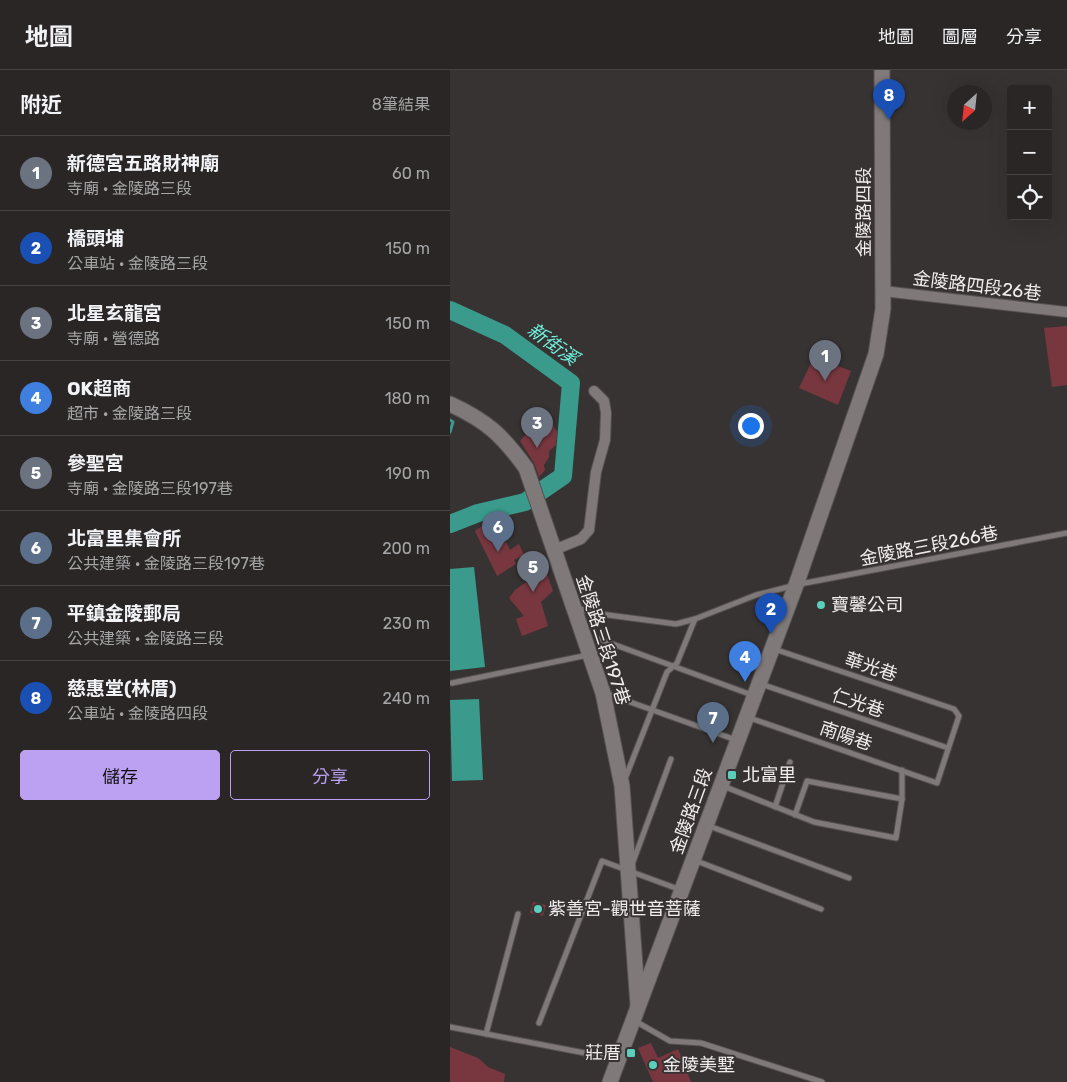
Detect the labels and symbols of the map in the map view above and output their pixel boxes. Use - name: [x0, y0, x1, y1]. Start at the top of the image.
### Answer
- pin: 8: [873, 79, 905, 120]
- north arrow: [947, 85, 992, 130]
- street label: 金陵路四段: [853, 167, 875, 257]
- street label: 金陵路四段26巷: [911, 267, 1043, 305]
- water label: 新街溪: [523, 318, 585, 372]
- pin: 1: [809, 340, 841, 381]
- pin: 3: [521, 407, 553, 448]
- your location: [738, 413, 764, 439]
- pin: 6: [482, 511, 514, 552]
- street label: 金陵路三段266巷: [858, 522, 1000, 570]
- pin: 5: [517, 551, 549, 592]
- street label: 金陵路三段197巷: [572, 572, 634, 708]
- pin: 2: [755, 593, 787, 634]
- place label: 寶馨公司: [831, 594, 903, 616]
- marker: 寶馨公司: [815, 599, 827, 611]
- pin: 4: [729, 641, 761, 682]
- street label: 華光巷: [842, 648, 900, 686]
- street label: 仁光巷: [829, 684, 887, 722]
- pin: 7: [697, 702, 729, 743]
- street label: 南陽巷: [817, 717, 875, 755]
- place label: 北富里: [742, 764, 796, 786]
- street label: 金陵路三段: [665, 765, 717, 857]
- marker: 北富里: [726, 769, 738, 781]
- place label: 紫善宮-觀世音菩薩: [548, 898, 701, 920]
- marker: 紫善宮-觀世音菩薩: [532, 903, 544, 915]
- place label: 莊厝: [585, 1042, 621, 1064]
- marker: 莊厝: [625, 1047, 637, 1059]
- place label: 金陵美墅: [663, 1054, 735, 1076]
- marker: 金陵美墅: [647, 1059, 659, 1071]

